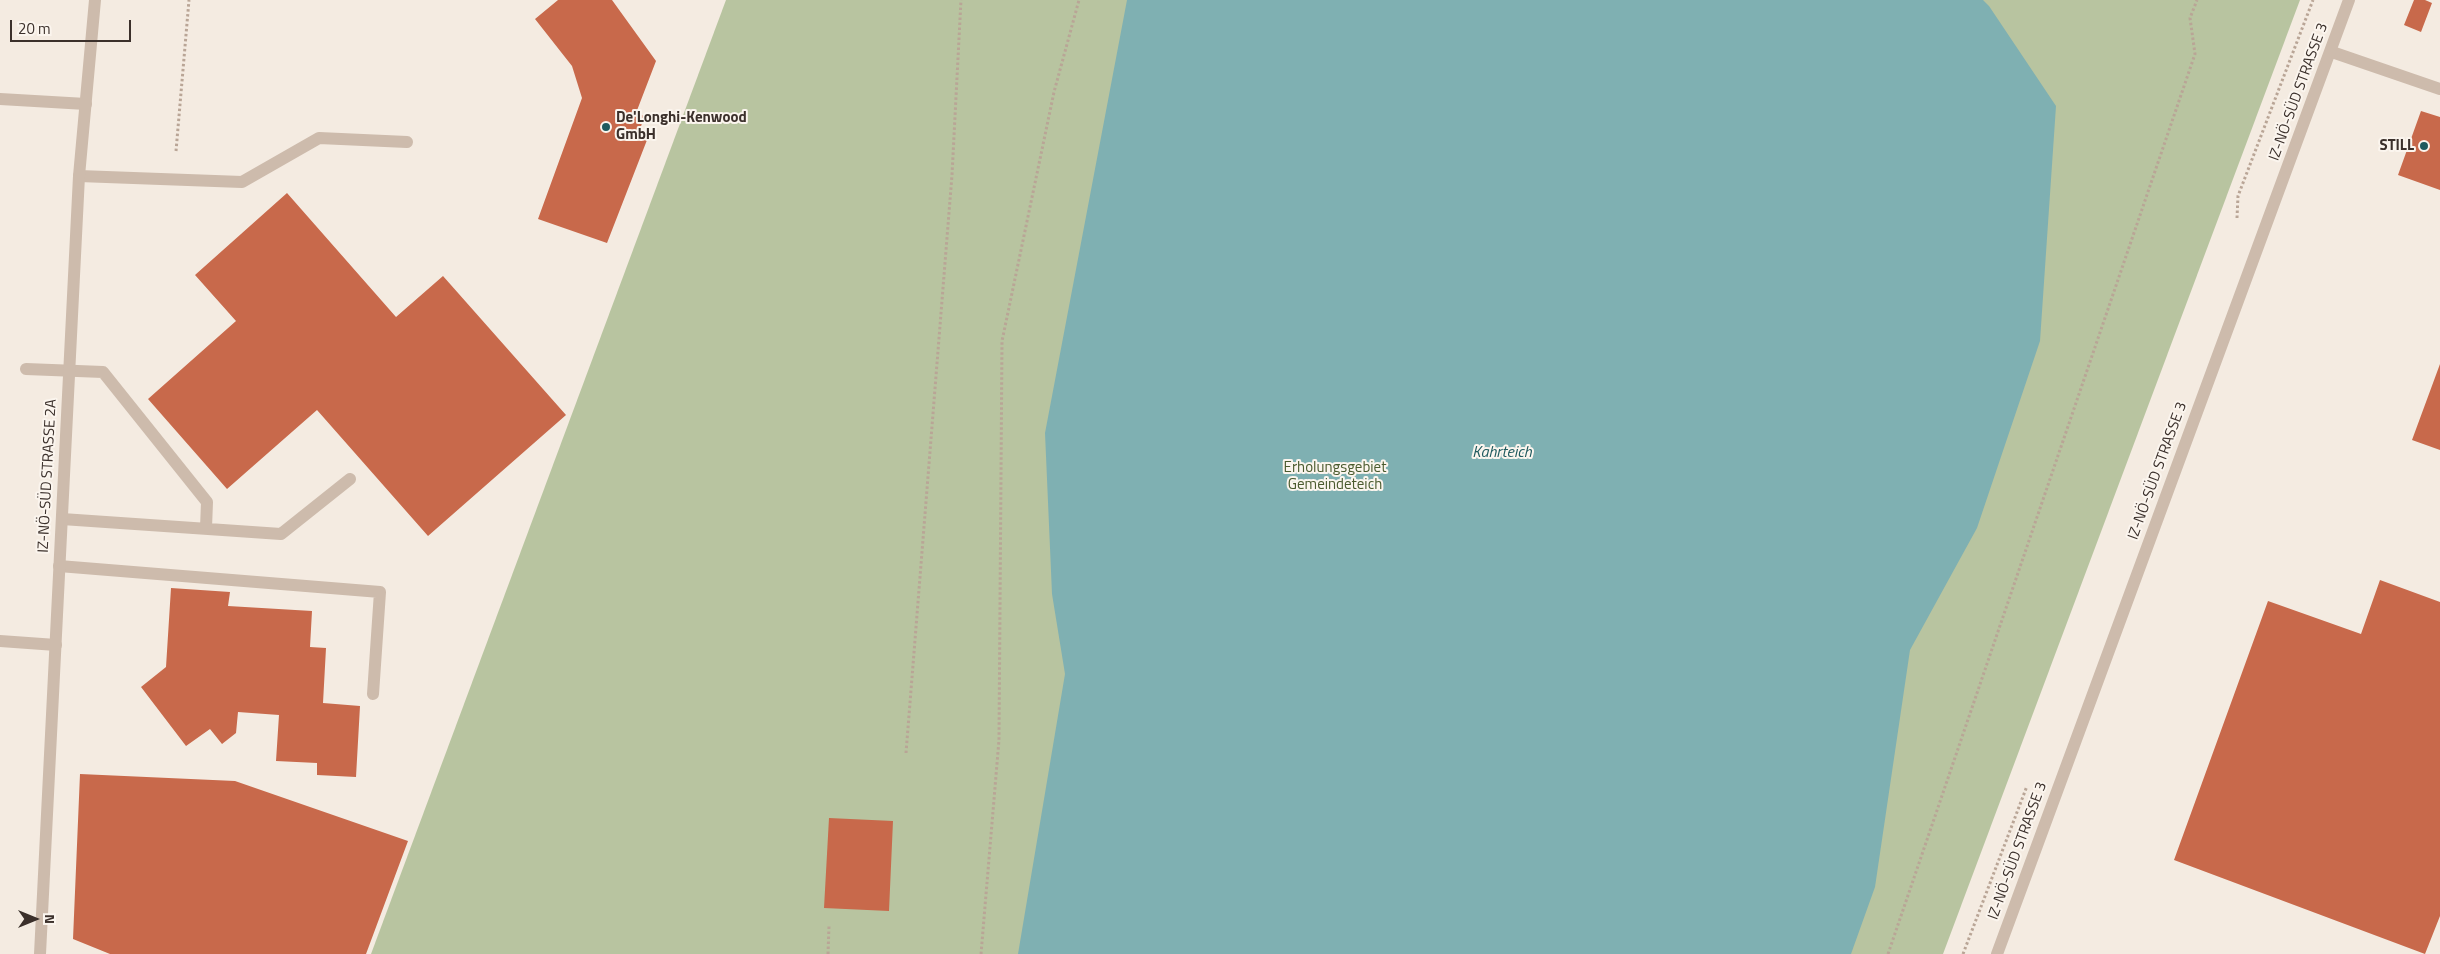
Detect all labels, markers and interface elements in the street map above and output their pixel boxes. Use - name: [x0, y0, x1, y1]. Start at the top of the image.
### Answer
- scale bar: [12, 10, 134, 42]
- text: 20 m: [18, 17, 51, 40]
- street label: IZ-NÖ-SÜD STRASSE 3: [2266, 21, 2332, 163]
- place label: De'Longhi-Kenwood GmbH: [616, 109, 747, 144]
- marker: De'Longhi-Kenwood GmbH: [600, 121, 612, 133]
- place label: STILL: [2380, 137, 2414, 155]
- marker: STILL: [2418, 140, 2430, 152]
- street label: IZ-NÖ-SÜD STRASSE 2A: [35, 399, 61, 553]
- street label: IZ-NÖ-SÜD STRASSE 3: [2125, 400, 2191, 542]
- water label: Kahrteich: [1472, 443, 1532, 463]
- park label: Erholungsgebiet Gemeindeteich: [1284, 459, 1386, 494]
- street label: IZ-NÖ-SÜD STRASSE 3: [1985, 780, 2051, 922]
- north arrow: [10, 894, 60, 944]
- text: N: [40, 914, 61, 924]

